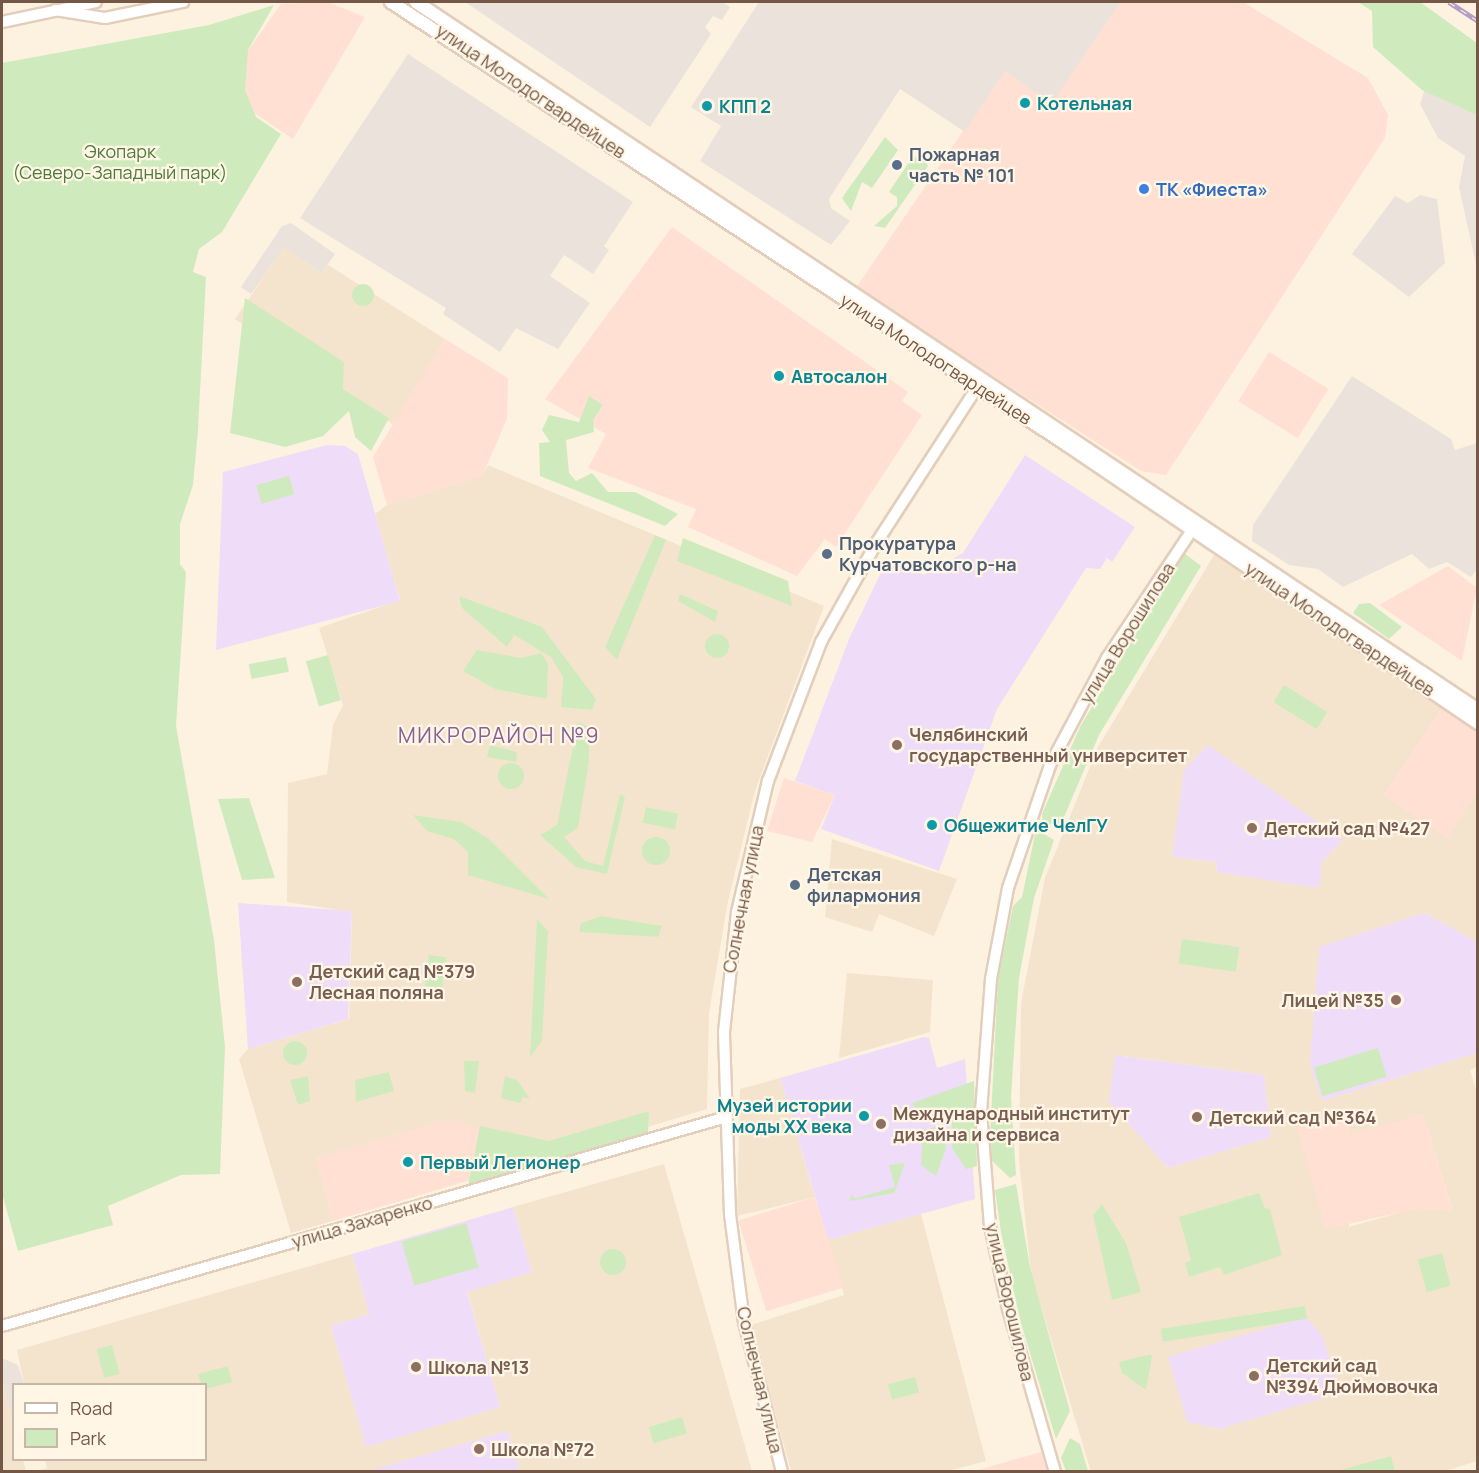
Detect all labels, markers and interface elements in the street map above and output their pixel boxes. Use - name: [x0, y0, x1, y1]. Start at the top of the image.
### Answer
- street label: улица Молодогвардейцев: [432, 19, 630, 163]
- place label: Котельная: [1037, 92, 1132, 114]
- place label: КПП 2: [719, 95, 771, 117]
- marker: Котельная: [1018, 96, 1032, 110]
- marker: КПП 2: [700, 99, 714, 113]
- park label: Экопарк (Северо-Западный парк): [13, 141, 227, 184]
- place label: Пожарная часть № 101: [909, 144, 1015, 186]
- marker: Пожарная часть № 101: [890, 158, 904, 172]
- place label: ТК «Фиеста»: [1156, 178, 1268, 200]
- marker: ТК «Фиеста»: [1137, 182, 1151, 196]
- street label: улица Молодогвардейцев: [836, 289, 1036, 429]
- place label: Автосалон: [791, 365, 887, 387]
- marker: Автосалон: [772, 369, 786, 383]
- place label: Прокуратура Курчатовского р-на: [839, 533, 1017, 576]
- marker: Прокуратура Курчатовского р-на: [820, 547, 834, 561]
- street label: улица Молодогвардейцев: [1241, 557, 1439, 701]
- street label: улица Ворошилова: [1075, 559, 1179, 707]
- district label: МИКРОРАЙОН №9: [398, 722, 600, 748]
- place label: Челябинский государственный университет: [909, 724, 1187, 766]
- marker: Челябинский государственный университет: [890, 738, 904, 752]
- place label: Общежитие ЧелГУ: [944, 814, 1108, 836]
- place label: Детский сад №427: [1264, 817, 1430, 839]
- marker: Общежитие ЧелГУ: [925, 818, 939, 832]
- marker: Детский сад №427: [1245, 821, 1259, 835]
- street label: Солнечная улица: [718, 823, 768, 975]
- place label: Детская филармония: [807, 864, 921, 906]
- marker: Детская филармония: [788, 878, 802, 892]
- place label: Детский сад №379 Лесная поляна: [309, 961, 475, 1004]
- marker: Детский сад №379 Лесная поляна: [290, 975, 304, 989]
- place label: Лицей №35: [1282, 989, 1384, 1011]
- marker: Лицей №35: [1389, 993, 1403, 1007]
- place label: Музей истории моды XX века: [717, 1095, 852, 1138]
- place label: Международный институт дизайна и сервиса: [893, 1103, 1130, 1146]
- place label: Детский сад №364: [1209, 1106, 1377, 1128]
- marker: Музей истории моды XX века: [857, 1109, 871, 1123]
- marker: Детский сад №364: [1190, 1110, 1204, 1124]
- marker: Международный институт дизайна и сервиса: [874, 1117, 888, 1131]
- place label: Первый Легионер: [420, 1151, 581, 1173]
- marker: Первый Легионер: [401, 1155, 415, 1169]
- street label: улица Захаренко: [289, 1192, 435, 1252]
- street label: улица Ворошилова: [981, 1221, 1039, 1383]
- street label: Солнечная улица: [733, 1305, 787, 1455]
- place label: Детский сад №394 Дюймовочка: [1266, 1355, 1438, 1398]
- place label: Школа №13: [428, 1356, 529, 1378]
- marker: Школа №13: [409, 1360, 423, 1374]
- marker: Детский сад №394 Дюймовочка: [1247, 1369, 1261, 1383]
- legend: [12, 1383, 207, 1461]
- text: Road: [70, 1396, 113, 1420]
- text: Park: [70, 1426, 106, 1450]
- place label: Школа №72: [491, 1438, 594, 1460]
- marker: Школа №72: [472, 1442, 486, 1456]

